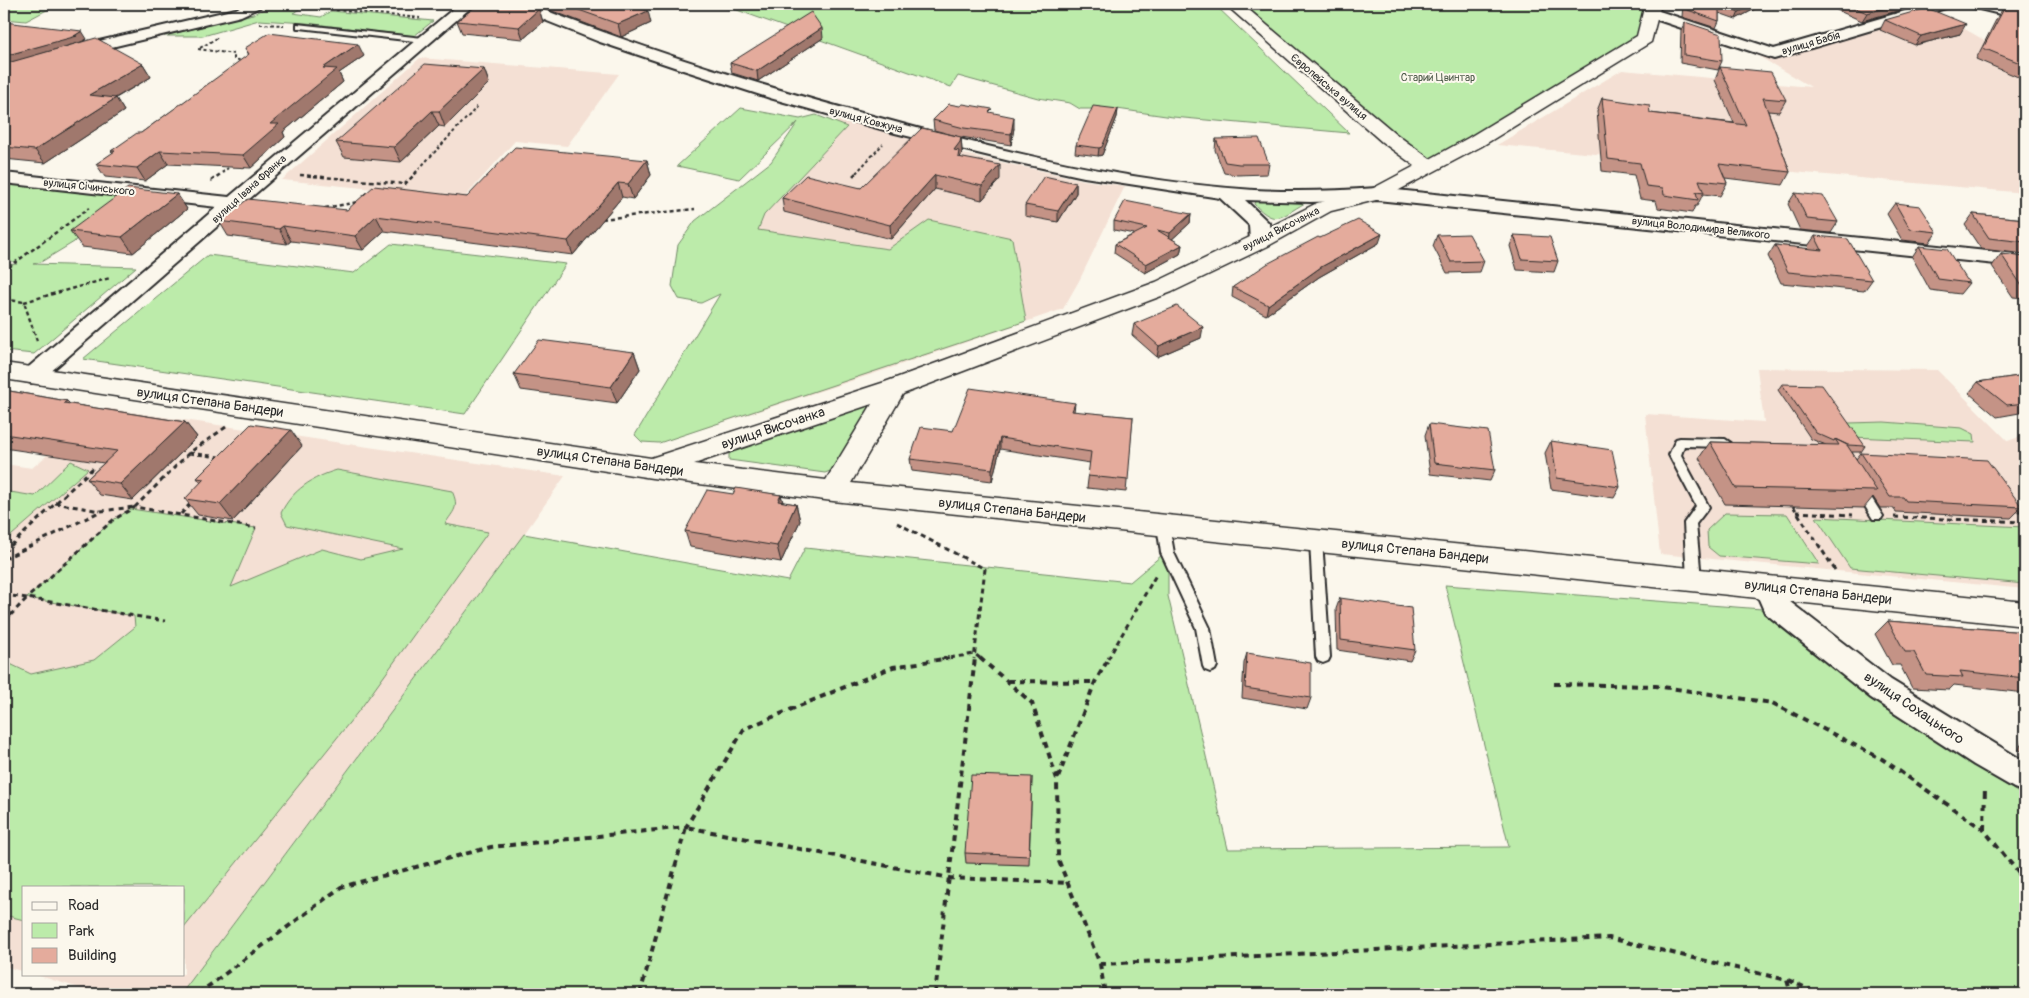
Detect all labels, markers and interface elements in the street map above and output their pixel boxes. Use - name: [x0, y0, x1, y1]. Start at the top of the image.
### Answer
- street label: вулиця Бабія: [1780, 28, 1842, 58]
- street label: Європейська вулиця: [1288, 51, 1370, 123]
- park label: Старий Цвинтар: [1401, 71, 1475, 84]
- street label: вулиця Ковжуна: [828, 104, 904, 136]
- street label: вулиця Івана Франка: [209, 152, 289, 226]
- street label: вулиця Січинського: [43, 176, 135, 198]
- street label: вулиця Височанка: [1240, 204, 1322, 254]
- street label: вулиця Володимира Великого: [1631, 214, 1771, 242]
- street label: вулиця Степана Бандери: [136, 383, 284, 421]
- street label: вулиця Височанка: [719, 403, 827, 453]
- street label: вулиця Степана Бандери: [536, 442, 684, 480]
- street label: вулиця Степана Бандери: [938, 494, 1086, 526]
- street label: вулиця Степана Бандери: [1341, 535, 1489, 567]
- street label: вулиця Степана Бандери: [1744, 576, 1892, 608]
- street label: вулиця Сохацького: [1861, 668, 1968, 748]
- legend: [22, 886, 185, 976]
- text: Road: [68, 896, 99, 915]
- text: Park: [68, 922, 95, 941]
- text: Building: [68, 946, 116, 965]

